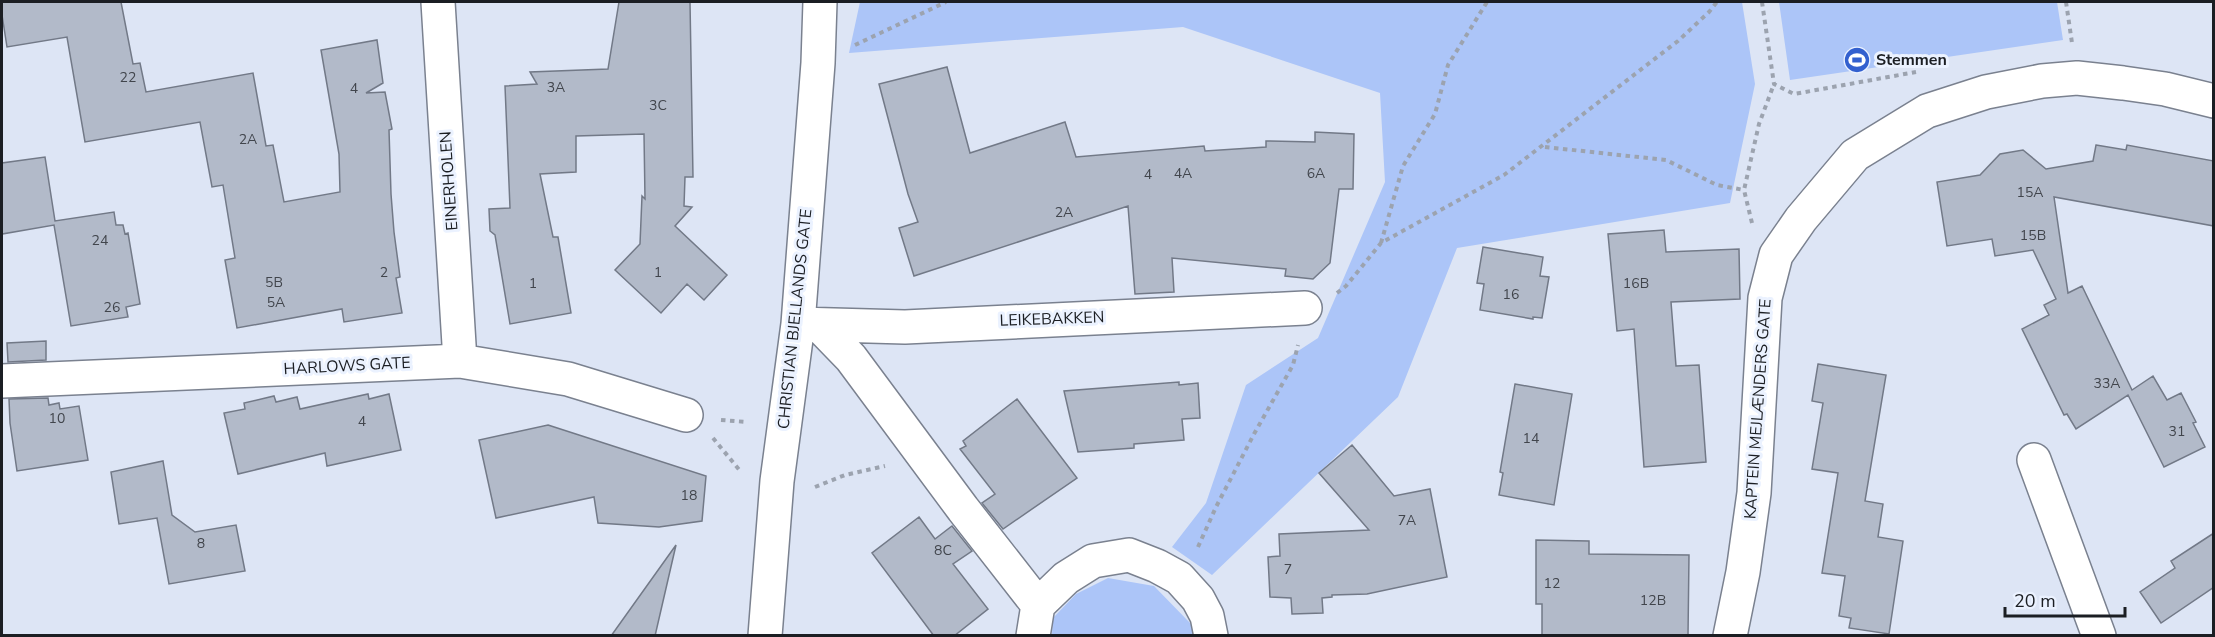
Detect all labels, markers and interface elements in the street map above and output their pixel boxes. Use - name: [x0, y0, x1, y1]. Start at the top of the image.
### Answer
- sports icon: Stemmen: [1842, 45, 1872, 75]
- place label: Stemmen: [1876, 49, 1947, 71]
- house number: 22: [120, 68, 136, 87]
- house number: 3A: [547, 78, 565, 97]
- house number: 4: [350, 79, 358, 98]
- house number: 3C: [649, 96, 667, 115]
- house number: 2A: [239, 130, 257, 149]
- street label: EINERHOLEN: [435, 131, 463, 231]
- house number: 4A: [1174, 164, 1192, 183]
- house number: 6A: [1307, 164, 1325, 183]
- house number: 4: [1144, 165, 1152, 184]
- house number: 15A: [2016, 183, 2044, 202]
- house number: 2A: [1055, 203, 1073, 222]
- street label: CHRISTIAN BJELLANDS GATE: [772, 208, 818, 430]
- house number: 15B: [2020, 226, 2046, 245]
- house number: 24: [92, 231, 108, 250]
- house number: 2: [380, 263, 388, 282]
- house number: 1: [654, 263, 662, 282]
- house number: 5B: [265, 273, 283, 292]
- house number: 1: [529, 274, 537, 293]
- house number: 16B: [1623, 274, 1649, 293]
- house number: 16: [1503, 285, 1519, 304]
- house number: 5A: [267, 293, 285, 312]
- house number: 26: [104, 298, 120, 317]
- street label: KAPTEIN MEJLÆNDERS GATE: [1739, 298, 1777, 520]
- street label: LEIKEBAKKEN: [999, 306, 1105, 332]
- street label: HARLOWS GATE: [283, 352, 411, 380]
- house number: 33A: [2093, 374, 2121, 393]
- house number: 10: [49, 409, 65, 428]
- house number: 4: [358, 412, 366, 431]
- house number: 31: [2169, 422, 2185, 441]
- house number: 14: [1523, 429, 1539, 448]
- house number: 18: [681, 486, 697, 505]
- house number: 7A: [1398, 511, 1416, 530]
- house number: 8: [197, 534, 205, 553]
- house number: 8C: [934, 541, 952, 560]
- house number: 7: [1284, 560, 1292, 579]
- house number: 12: [1544, 574, 1560, 593]
- scale bar: [2005, 580, 2125, 618]
- text: 20 m: [2014, 589, 2056, 613]
- house number: 12B: [1640, 591, 1666, 610]

